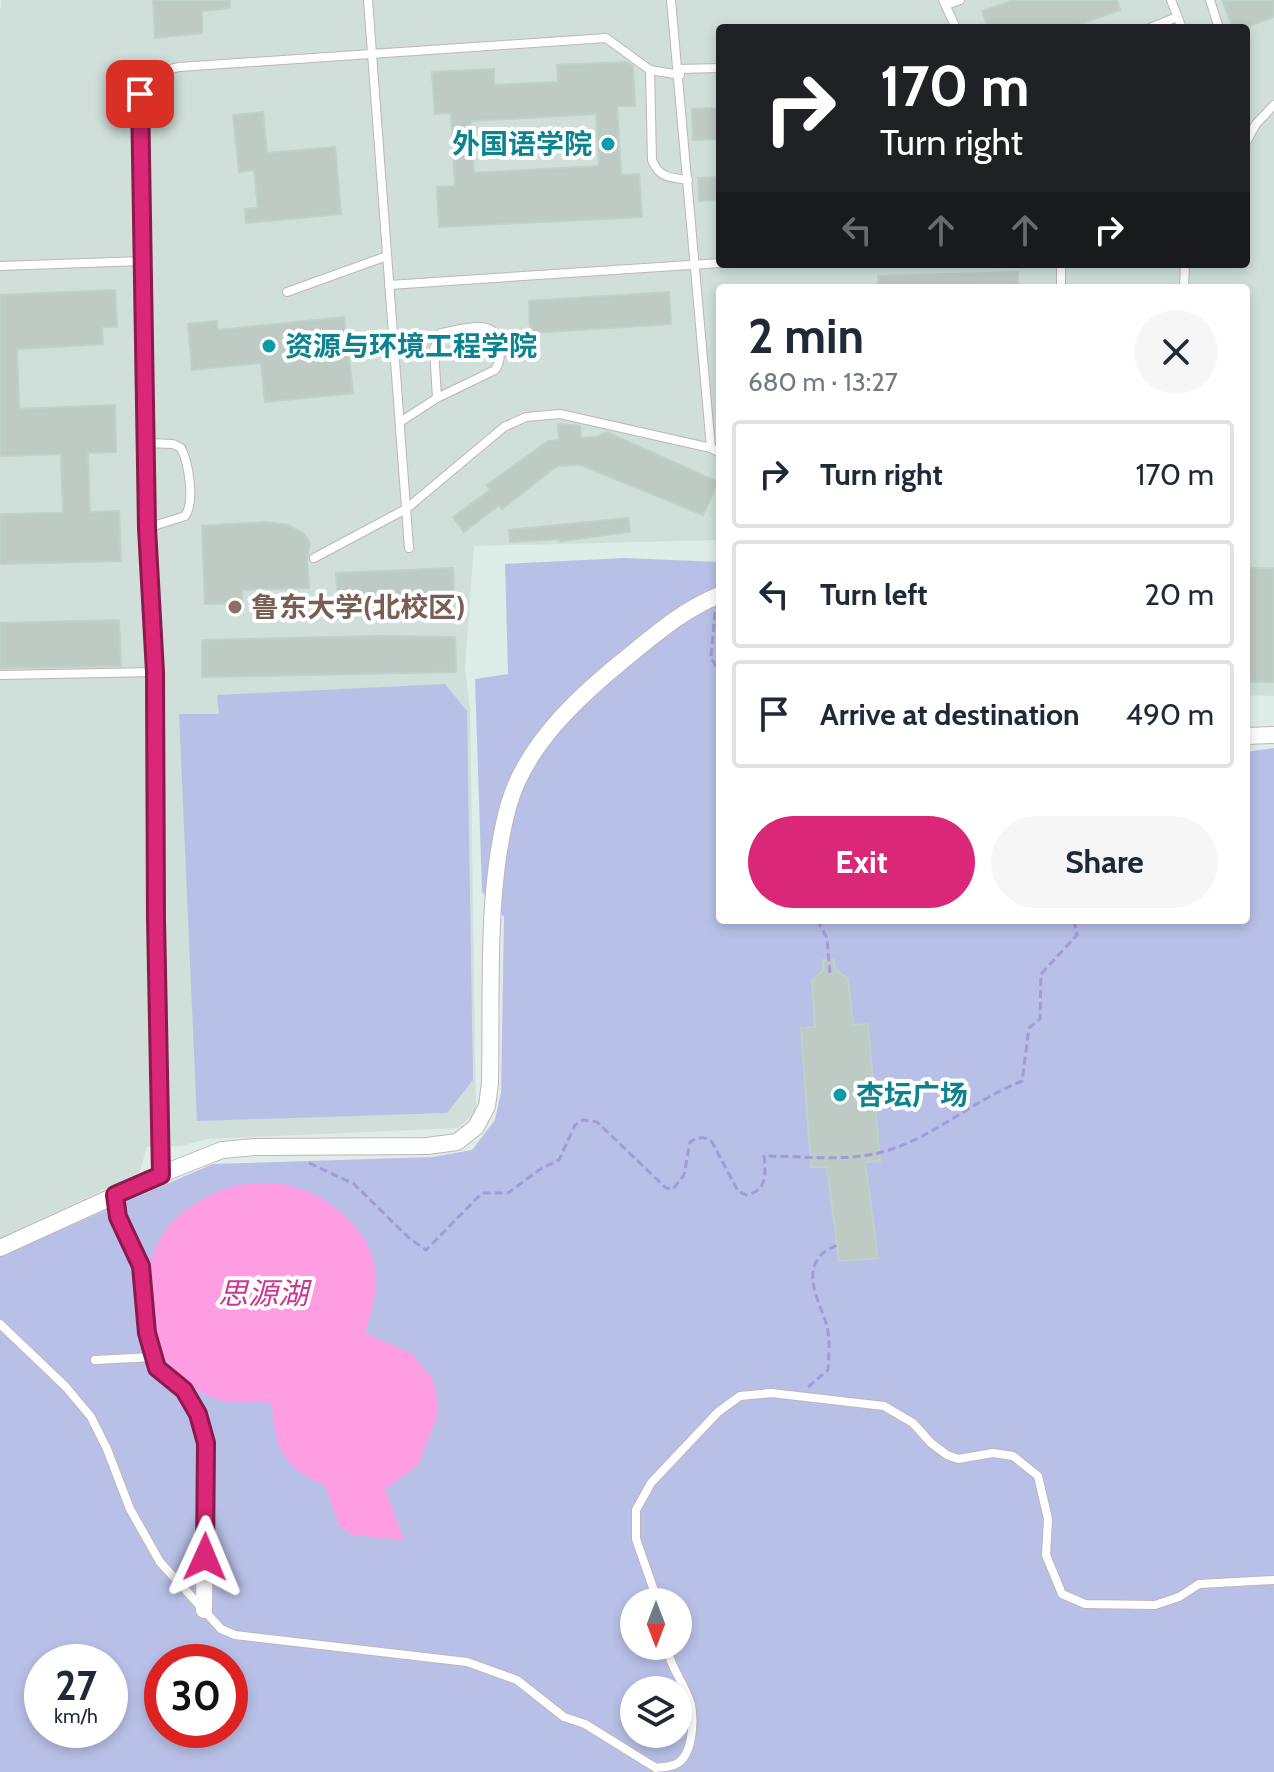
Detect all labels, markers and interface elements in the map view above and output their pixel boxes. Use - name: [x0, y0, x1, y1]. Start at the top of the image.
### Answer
- text: 170 m: [880, 52, 1030, 120]
- icon: right: [748, 56, 852, 160]
- pin: [106, 60, 174, 128]
- icon: arrive: [118, 72, 162, 116]
- text: Turn right: [880, 120, 1023, 164]
- place label: 外国语学院: [452, 127, 592, 161]
- marker: 外国语学院: [599, 135, 617, 153]
- icon: left: [835, 208, 879, 252]
- icon: ahead: [919, 208, 963, 252]
- icon: ahead: [1003, 208, 1047, 252]
- icon: right: [1087, 208, 1131, 252]
- text: 2 min: [748, 307, 864, 365]
- button: close: [1134, 310, 1218, 394]
- place label: 资源与环境工程学院: [285, 329, 537, 363]
- marker: 资源与环境工程学院: [260, 337, 278, 355]
- text: 680 m · 13:27: [748, 366, 898, 398]
- icon: right: [752, 452, 796, 496]
- text: Turn right: [820, 456, 943, 493]
- text: 170 m: [1135, 456, 1214, 493]
- icon: left: [752, 572, 796, 616]
- text: Turn left: [820, 576, 928, 613]
- text: 20 m: [1144, 576, 1214, 613]
- place label: 鲁东大学(北校区): [251, 590, 465, 624]
- marker: 鲁东大学(北校区): [226, 598, 244, 616]
- icon: arrive: [752, 692, 796, 736]
- text: Arrive at destination: [820, 696, 1080, 733]
- text: 490 m: [1126, 696, 1214, 733]
- button: Exit: [748, 816, 975, 908]
- button: Share: [991, 816, 1218, 908]
- place label: 杏坛广场: [856, 1078, 968, 1112]
- marker: 杏坛广场: [831, 1086, 849, 1104]
- water label: 思源湖: [218, 1275, 312, 1312]
- position arrow: [163, 1515, 247, 1599]
- north arrow: [620, 1588, 692, 1660]
- map controls: [620, 1588, 692, 1748]
- speed limit sign: 30: [144, 1644, 248, 1748]
- text: 27: [55, 1661, 97, 1710]
- button: layers: [620, 1676, 692, 1748]
- text: km/h: [54, 1704, 98, 1728]

